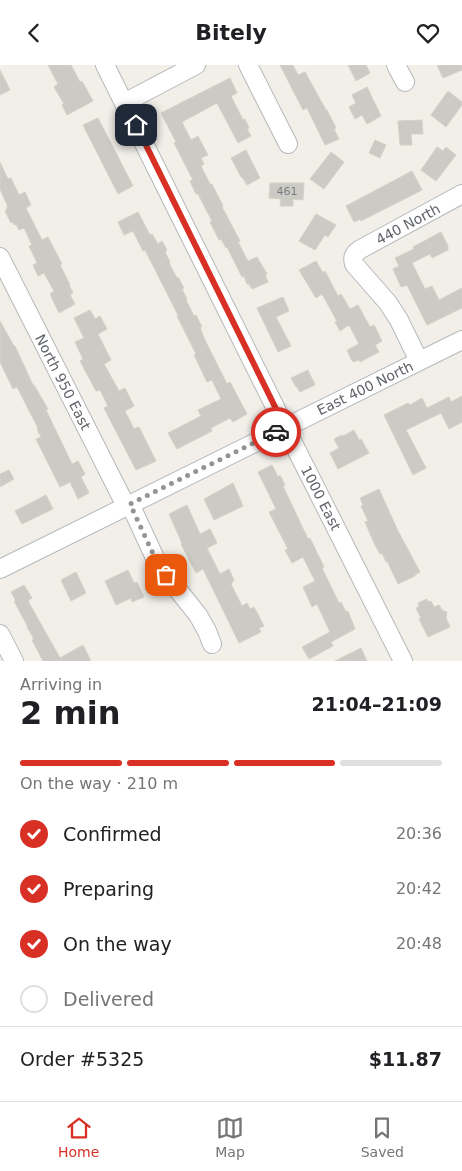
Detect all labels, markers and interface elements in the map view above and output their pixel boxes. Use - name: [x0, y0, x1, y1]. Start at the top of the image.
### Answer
- icon: back: [20, 19, 48, 47]
- icon: heart: [414, 19, 442, 47]
- text: Bitely: [195, 20, 267, 45]
- pin: [115, 104, 157, 146]
- icon: home: [122, 111, 150, 139]
- house number: 461: [277, 185, 298, 198]
- street label: 440 North: [373, 200, 443, 248]
- street label: North 950 East: [32, 332, 94, 433]
- street label: East 400 North: [314, 358, 416, 418]
- courier: [251, 407, 301, 457]
- icon: car: [262, 418, 290, 446]
- street label: 1000 East: [298, 463, 344, 533]
- pin: [145, 554, 187, 596]
- icon: bag: [152, 561, 180, 589]
- text: Arriving in: [20, 675, 102, 694]
- text: 21:04–21:09: [312, 693, 442, 715]
- text: 2 min: [20, 694, 121, 732]
- text: On the way · 210 m: [20, 774, 178, 793]
- icon: check: [20, 820, 48, 848]
- text: Confirmed: [63, 823, 162, 845]
- text: 20:36: [396, 824, 442, 843]
- icon: check: [20, 875, 48, 903]
- text: Preparing: [63, 878, 154, 900]
- text: 20:42: [396, 879, 442, 898]
- icon: check: [20, 930, 48, 958]
- text: On the way: [63, 933, 172, 955]
- text: 20:48: [396, 934, 442, 953]
- text: Delivered: [63, 988, 154, 1010]
- text: Order #5325: [20, 1048, 144, 1070]
- text: $11.87: [369, 1048, 442, 1070]
- tab: Home: [58, 1114, 99, 1160]
- tab: Map: [215, 1114, 245, 1160]
- tab: Saved: [361, 1114, 404, 1160]

